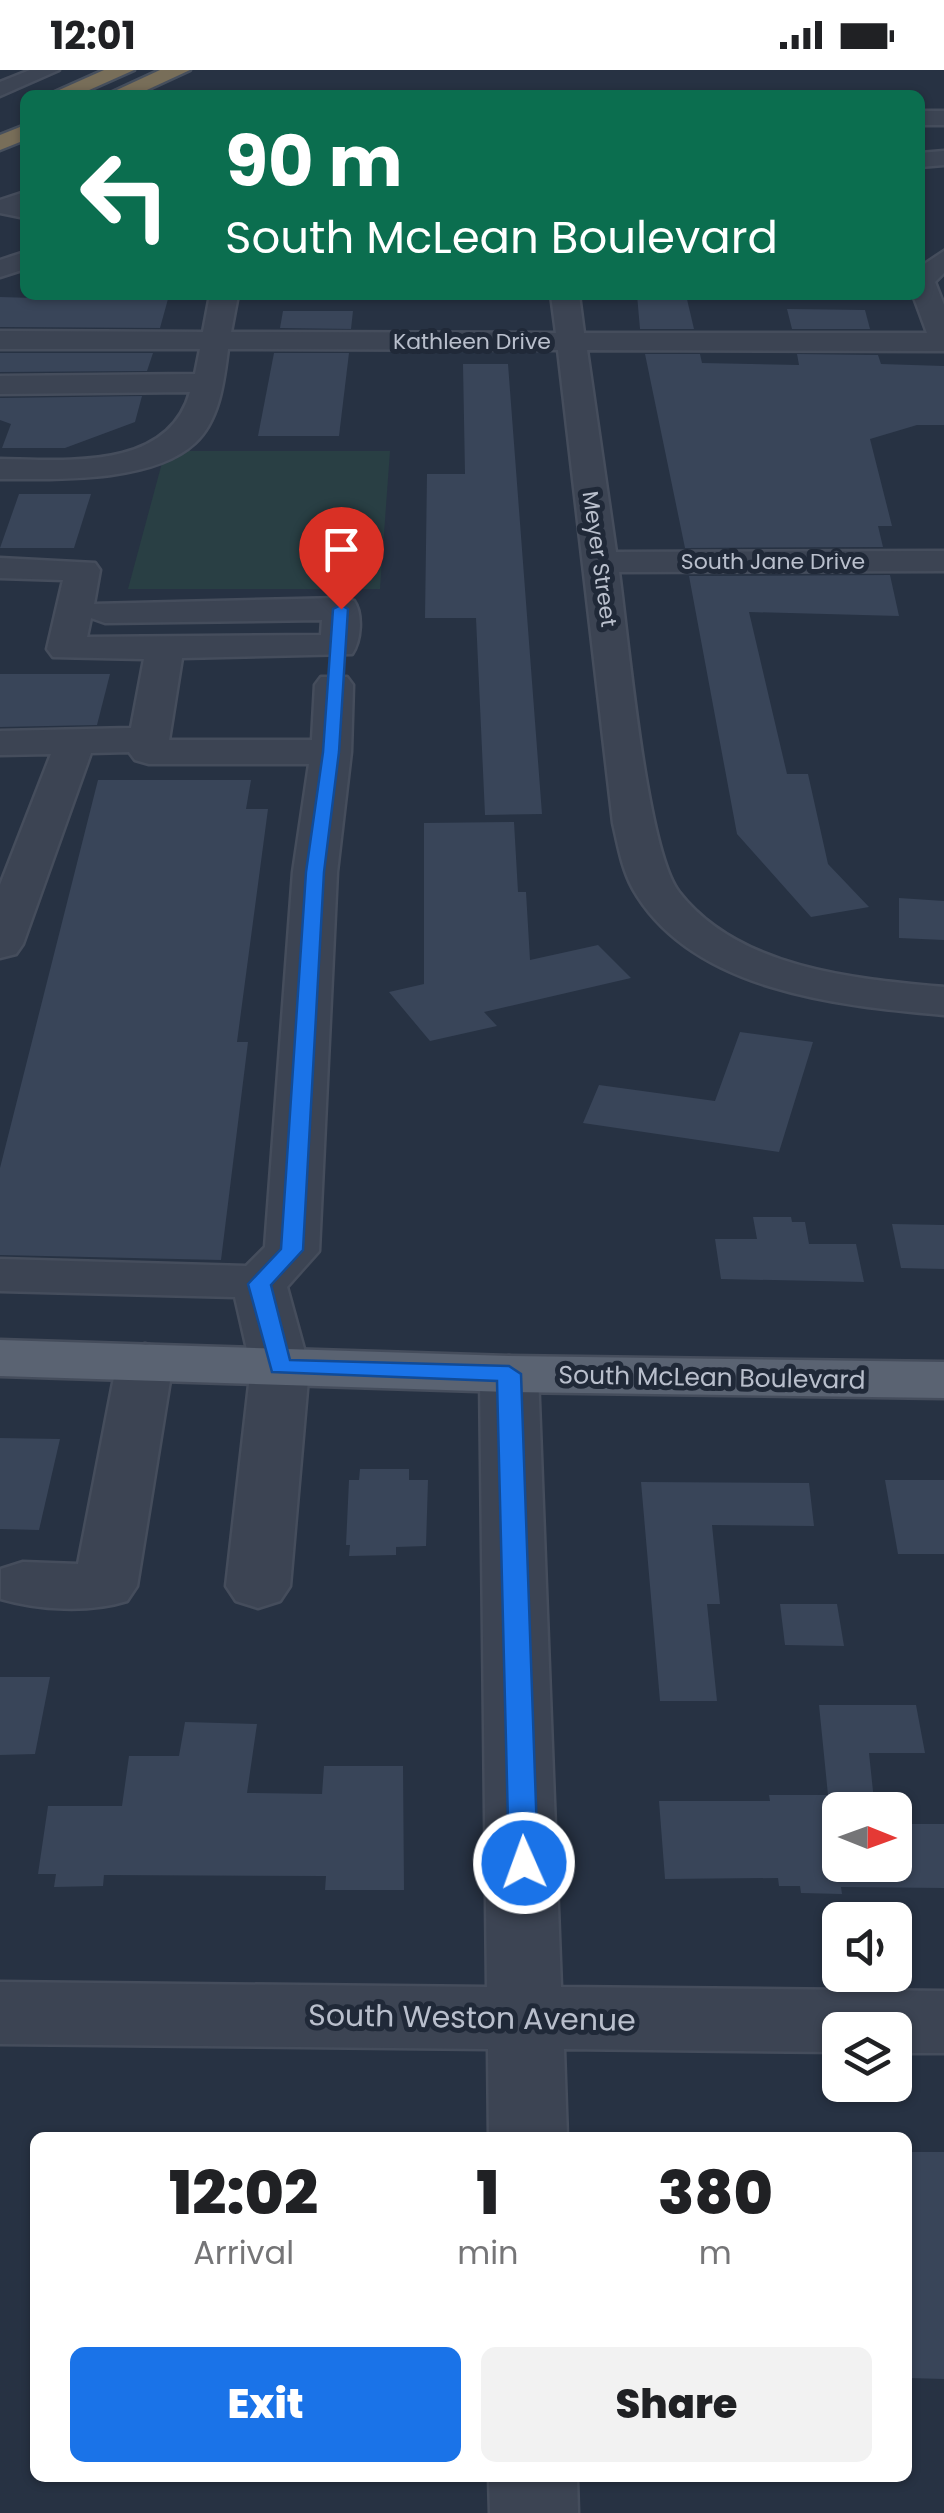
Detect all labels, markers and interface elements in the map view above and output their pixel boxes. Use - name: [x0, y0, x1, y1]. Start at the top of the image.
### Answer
- text: 12:01: [50, 9, 136, 62]
- text: 90 m: [225, 112, 403, 211]
- icon: left: [60, 130, 190, 260]
- text: South McLean Boulevard: [225, 206, 778, 269]
- street label: Kathleen Drive: [393, 326, 551, 357]
- street label: Meyer Street: [575, 489, 624, 629]
- pin: [299, 507, 384, 610]
- icon: arrive: [314, 522, 369, 577]
- street label: South Jane Drive: [681, 546, 865, 577]
- street label: South McLean Boulevard: [558, 1357, 866, 1398]
- north arrow: [822, 1792, 912, 1882]
- map controls: [822, 1792, 912, 2102]
- position arrow: [472, 1811, 576, 1915]
- button: sound: [822, 1902, 912, 1992]
- street label: South Weston Avenue: [308, 1993, 636, 2042]
- button: layers: [822, 2012, 912, 2102]
- text: 12:02: [169, 2151, 318, 2235]
- text: 1: [476, 2151, 500, 2235]
- text: 380: [658, 2151, 773, 2235]
- text: Arrival: [193, 2230, 294, 2275]
- text: min: [457, 2230, 519, 2275]
- text: m: [699, 2230, 732, 2275]
- button: Exit: [70, 2347, 461, 2462]
- button: Share: [481, 2347, 872, 2462]

